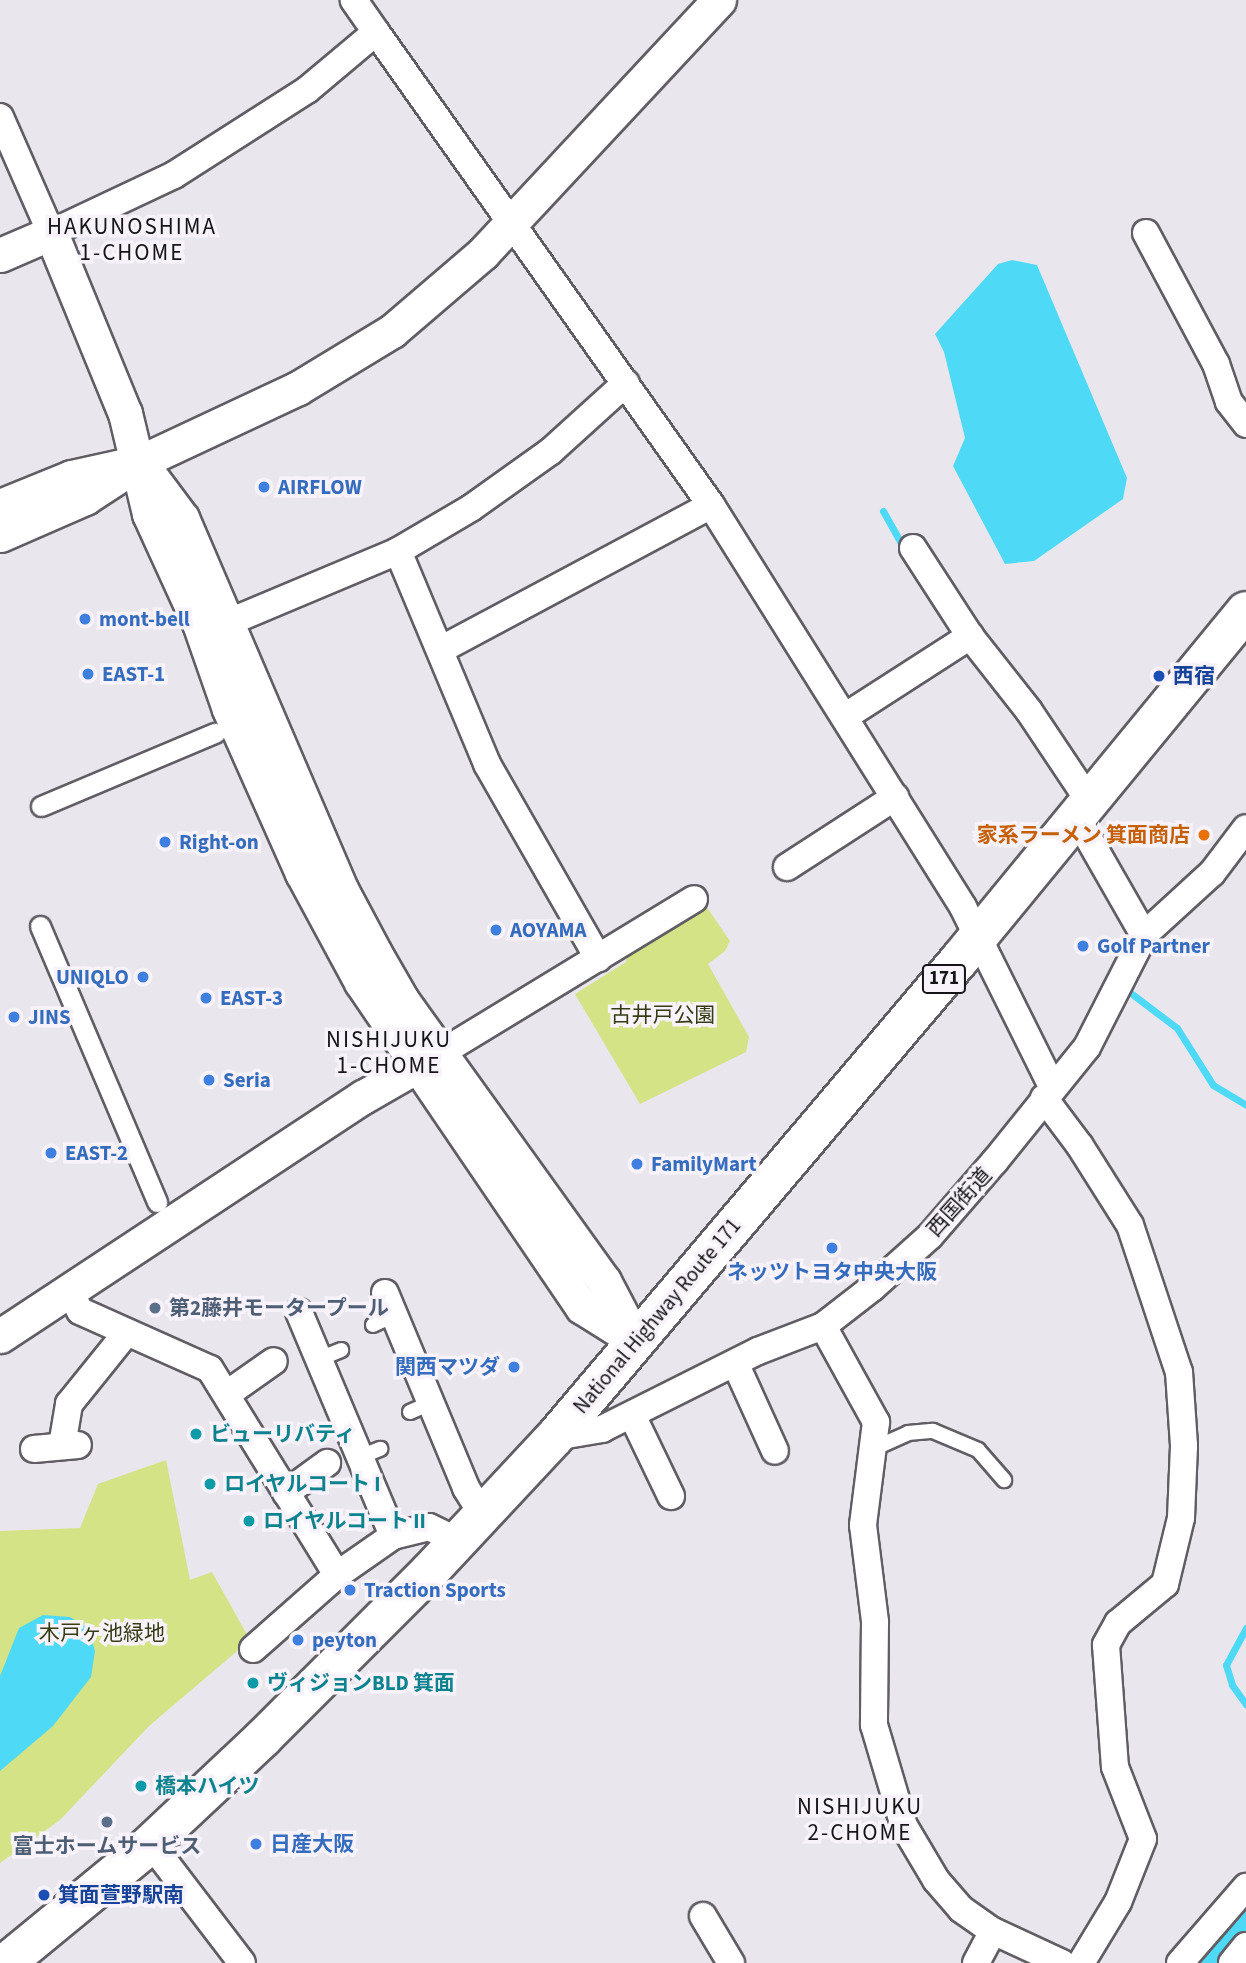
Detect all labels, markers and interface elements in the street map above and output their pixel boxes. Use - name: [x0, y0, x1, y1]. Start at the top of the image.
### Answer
- district label: HAKUNOSHIMA 1-CHOME: [48, 213, 216, 267]
- place label: AIRFLOW: [278, 474, 362, 500]
- marker: AIRFLOW: [256, 479, 272, 495]
- place label: mont-bell: [99, 606, 190, 632]
- marker: mont-bell: [77, 611, 93, 627]
- place label: EAST-1: [102, 661, 165, 687]
- place label: 西宿: [1173, 663, 1215, 689]
- marker: EAST-1: [80, 666, 96, 682]
- marker: 西宿: [1151, 668, 1167, 684]
- place label: 家系ラーメン 箕面商店: [976, 822, 1190, 848]
- marker: 家系ラーメン 箕面商店: [1196, 827, 1212, 843]
- place label: Right-on: [179, 829, 259, 855]
- marker: Right-on: [157, 834, 173, 850]
- place label: AOYAMA: [510, 917, 586, 943]
- marker: AOYAMA: [488, 922, 504, 938]
- place label: Golf Partner: [1097, 933, 1210, 959]
- marker: Golf Partner: [1075, 938, 1091, 954]
- place label: UNIQLO: [56, 964, 129, 990]
- road number: 171: [921, 964, 967, 995]
- marker: UNIQLO: [135, 969, 151, 985]
- place label: EAST-3: [220, 985, 283, 1011]
- marker: EAST-3: [198, 990, 214, 1006]
- park label: 古井戸公園: [611, 1002, 715, 1028]
- place label: JINS: [28, 1004, 71, 1030]
- marker: JINS: [6, 1009, 22, 1025]
- district label: NISHIJUKU 1-CHOME: [327, 1026, 451, 1080]
- place label: Seria: [223, 1067, 271, 1093]
- marker: Seria: [201, 1072, 217, 1088]
- place label: EAST-2: [65, 1140, 128, 1166]
- marker: EAST-2: [43, 1145, 59, 1161]
- place label: FamilyMart: [651, 1151, 756, 1177]
- marker: FamilyMart: [629, 1156, 645, 1172]
- street label: 西国街道: [922, 1162, 996, 1242]
- street label: National Highway Route 171: [568, 1213, 746, 1419]
- marker: ネッツトヨタ中央大阪: [824, 1240, 840, 1256]
- place label: ネッツトヨタ中央大阪: [727, 1259, 937, 1285]
- place label: 第2藤井モータープール: [169, 1295, 390, 1321]
- marker: 第2藤井モータープール: [147, 1300, 163, 1316]
- place label: 関西マツダ: [395, 1354, 500, 1380]
- marker: 関西マツダ: [506, 1359, 522, 1375]
- place label: ビューリバティ: [210, 1421, 357, 1447]
- marker: ビューリバティ: [188, 1426, 204, 1442]
- place label: ロイヤルコート I: [224, 1471, 382, 1497]
- marker: ロイヤルコート I: [202, 1476, 218, 1492]
- place label: ロイヤルコート II: [263, 1508, 427, 1534]
- marker: ロイヤルコート II: [241, 1513, 257, 1529]
- place label: Traction Sports: [364, 1577, 506, 1603]
- marker: Traction Sports: [342, 1582, 358, 1598]
- park label: 木戸ヶ池緑地: [39, 1620, 165, 1646]
- place label: peyton: [312, 1627, 377, 1653]
- marker: peyton: [290, 1632, 306, 1648]
- place label: ヴィジョンBLD 箕面: [267, 1670, 455, 1696]
- marker: ヴィジョンBLD 箕面: [245, 1675, 261, 1691]
- place label: 橋本ハイツ: [155, 1773, 260, 1799]
- marker: 橋本ハイツ: [133, 1778, 149, 1794]
- district label: NISHIJUKU 2-CHOME: [798, 1793, 922, 1847]
- marker: 富士ホームサービス: [99, 1814, 115, 1830]
- place label: 日産大阪: [270, 1831, 354, 1857]
- place label: 富士ホームサービス: [13, 1833, 201, 1859]
- marker: 日産大阪: [248, 1836, 264, 1852]
- place label: 箕面萱野駅南: [58, 1882, 184, 1908]
- marker: 箕面萱野駅南: [36, 1887, 52, 1903]

